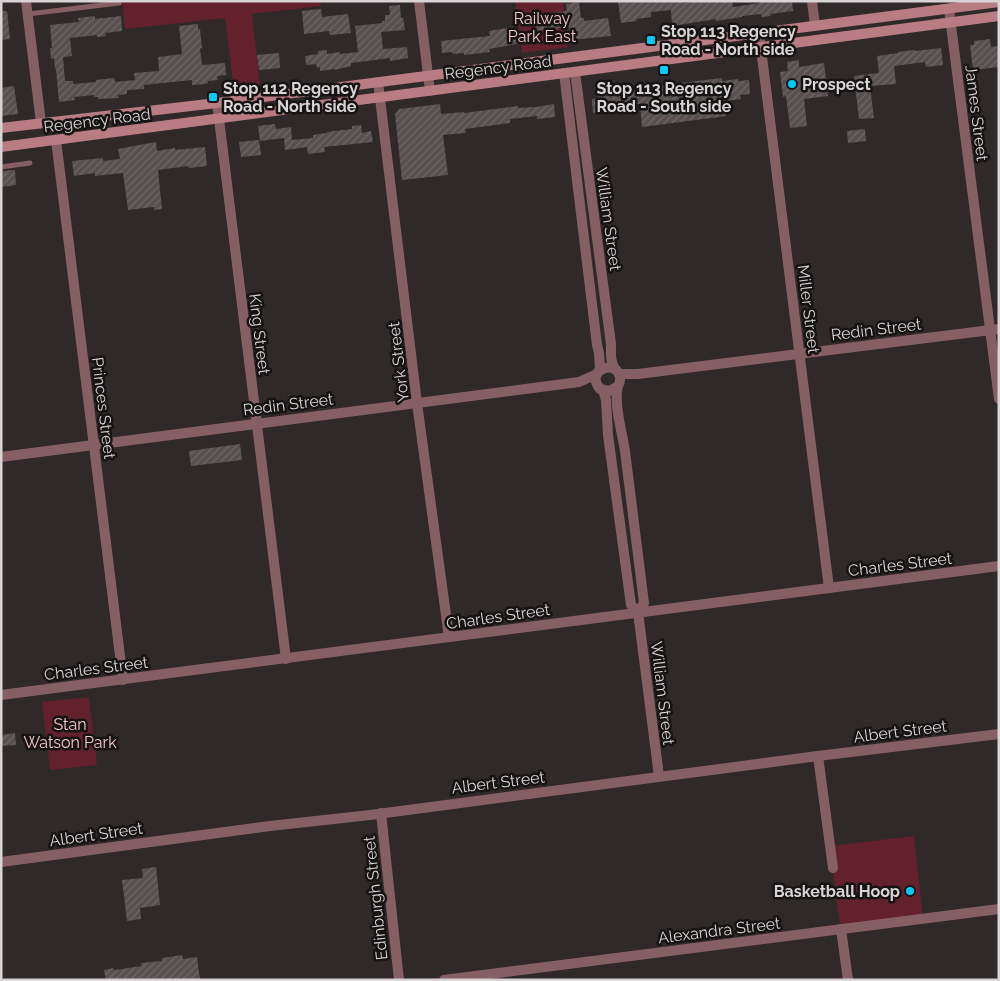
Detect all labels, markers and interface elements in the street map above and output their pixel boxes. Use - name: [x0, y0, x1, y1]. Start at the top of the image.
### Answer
- park label: Railway Park East: [508, 9, 577, 46]
- place label: Stop 113 Regency Road - North side: [661, 22, 796, 59]
- marker: Stop 113 Regency Road - North side: [645, 34, 657, 46]
- street label: Regency Road: [444, 52, 553, 83]
- marker: Stop 113 Regency Road - South side: [658, 64, 670, 76]
- street label: James Street: [961, 64, 992, 163]
- place label: Prospect: [802, 75, 871, 94]
- marker: Prospect: [786, 78, 798, 90]
- place label: Stop 112 Regency Road - North side: [223, 79, 358, 116]
- place label: Stop 113 Regency Road - South side: [597, 79, 732, 116]
- marker: Stop 112 Regency Road - North side: [207, 91, 219, 103]
- street label: Regency Road: [43, 105, 152, 136]
- street label: William Street: [592, 166, 625, 273]
- street label: Miller Street: [794, 264, 823, 355]
- street label: King Street: [245, 292, 274, 376]
- street label: Redin Street: [830, 314, 923, 344]
- street label: York Street: [384, 320, 413, 403]
- street label: Princes Street: [88, 356, 119, 461]
- street label: Redin Street: [242, 389, 335, 419]
- street label: Charles Street: [847, 549, 954, 580]
- street label: Charles Street: [445, 600, 552, 633]
- street label: William Street: [647, 640, 678, 747]
- street label: Charles Street: [43, 653, 150, 684]
- park label: Stan Watson Park: [23, 715, 117, 752]
- street label: Albert Street: [852, 716, 948, 747]
- street label: Albert Street: [450, 767, 546, 798]
- street label: Albert Street: [48, 818, 144, 850]
- street label: Edinburgh Street: [359, 834, 391, 961]
- place label: Basketball Hoop: [774, 882, 900, 901]
- marker: Basketball Hoop: [904, 885, 916, 897]
- street label: Alexandra Street: [657, 913, 782, 947]

